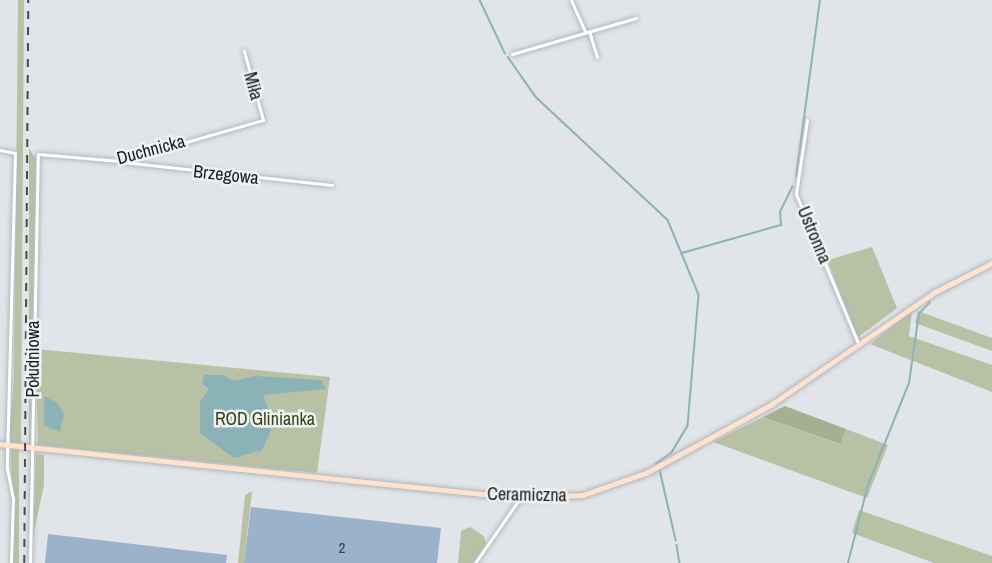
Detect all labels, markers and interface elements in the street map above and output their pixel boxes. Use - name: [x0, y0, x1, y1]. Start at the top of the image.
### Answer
- street label: Miła: [239, 70, 267, 102]
- street label: Duchnicka: [115, 131, 187, 169]
- street label: Brzegowa: [192, 161, 260, 189]
- street label: Ustronna: [792, 203, 836, 267]
- street label: Południowa: [22, 320, 44, 398]
- park label: ROD Glinianka: [215, 408, 315, 430]
- street label: Ceramiczna: [487, 484, 567, 506]
- house number: 2: [339, 539, 345, 557]

